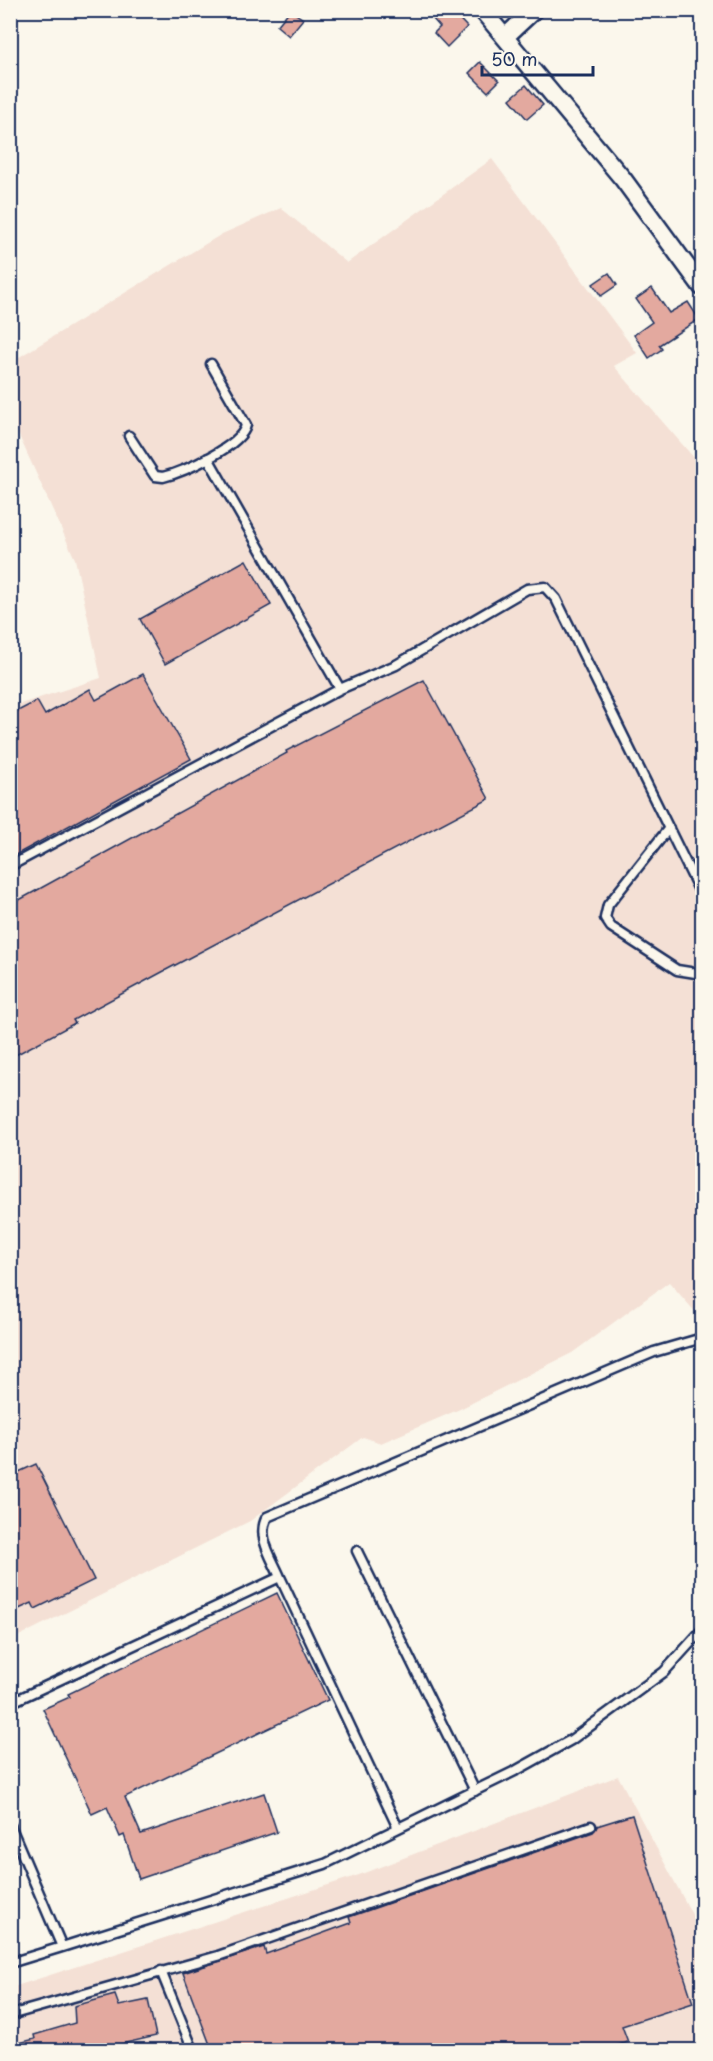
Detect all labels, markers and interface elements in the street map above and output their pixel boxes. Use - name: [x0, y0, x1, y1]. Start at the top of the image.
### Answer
- scale bar: [482, 39, 593, 77]
- text: 50 m: [491, 45, 538, 72]

